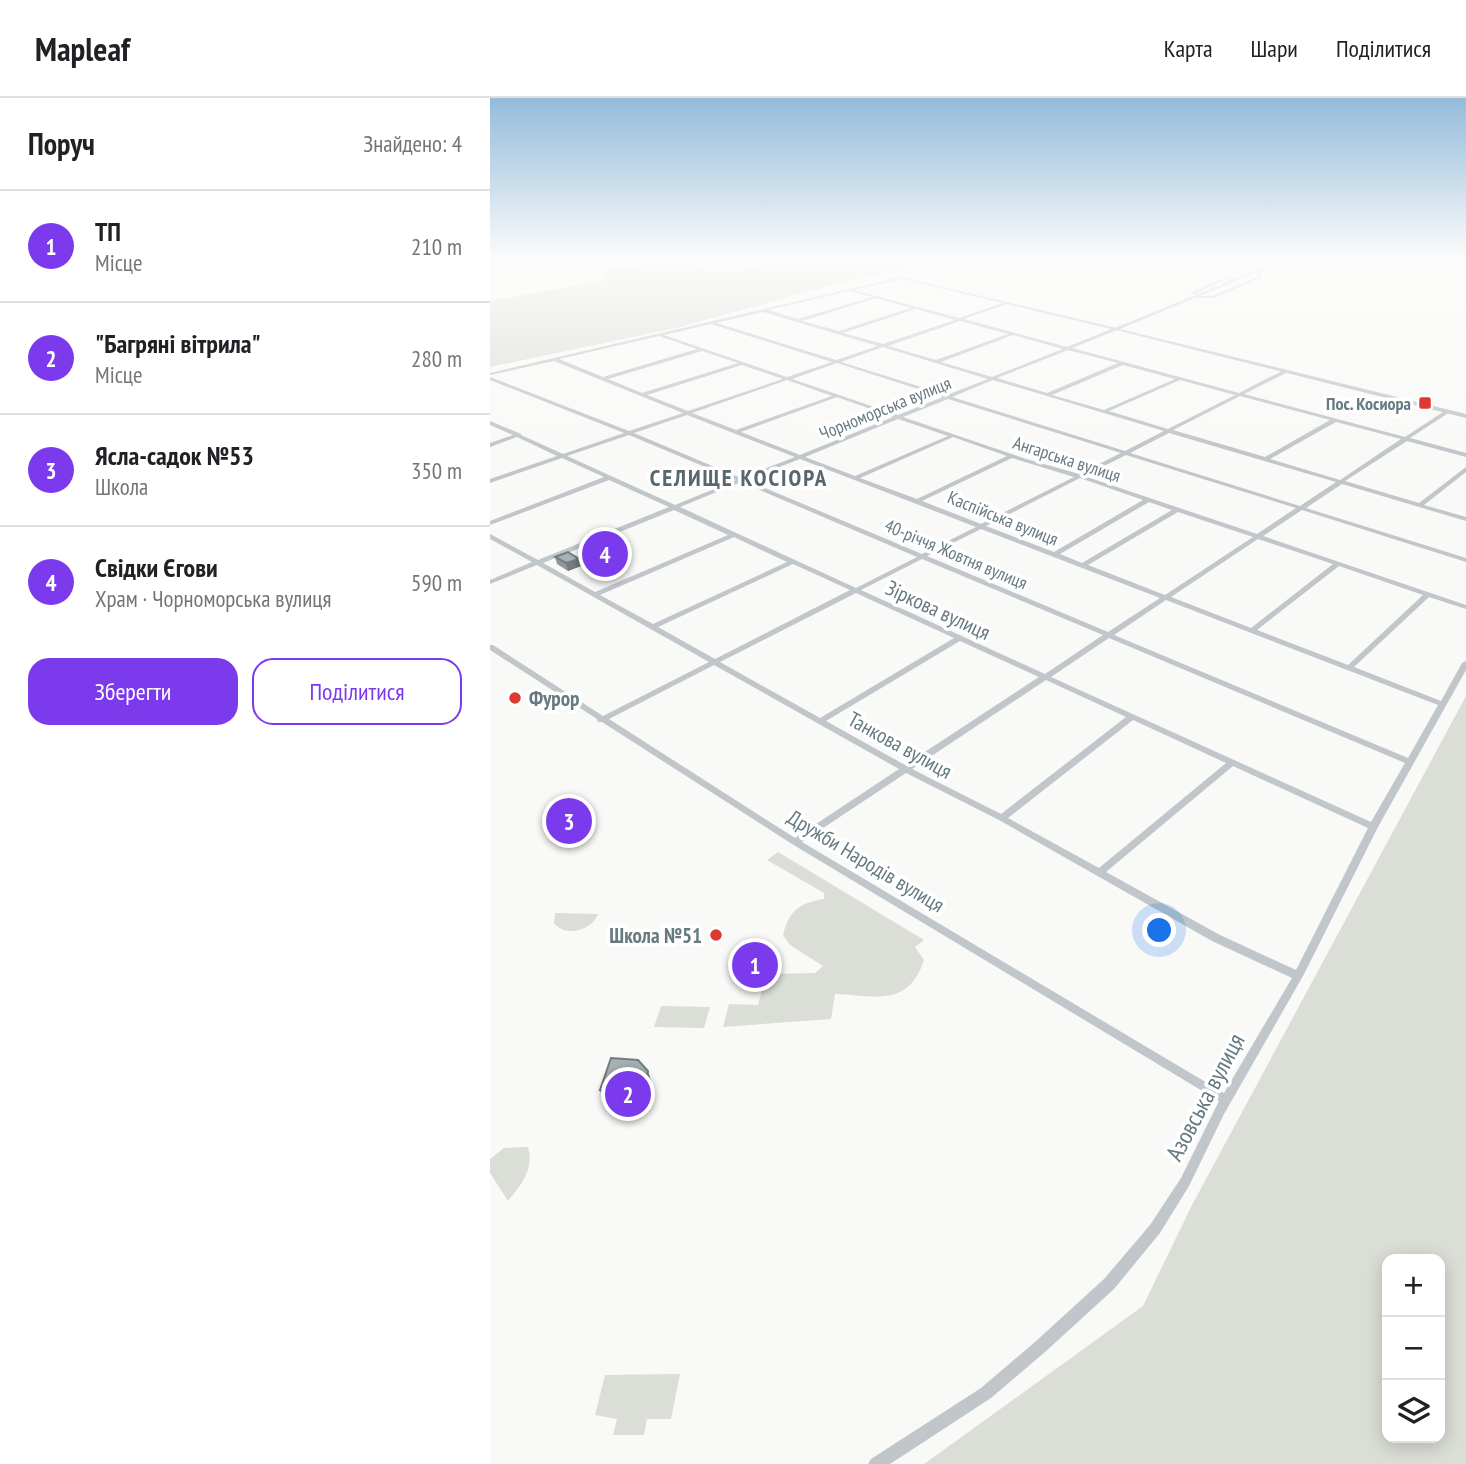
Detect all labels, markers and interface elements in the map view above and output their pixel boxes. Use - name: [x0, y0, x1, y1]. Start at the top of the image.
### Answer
- text: Mapleaf: [35, 27, 130, 70]
- text: Карта: [1164, 33, 1213, 64]
- text: Шари: [1251, 33, 1298, 64]
- text: Поділитися: [1336, 33, 1431, 64]
- text: Поруч: [28, 124, 95, 163]
- text: Знайдено: 4: [363, 129, 462, 158]
- text: ТП: [95, 215, 121, 248]
- text: 1: [46, 232, 57, 261]
- text: 210 m: [411, 232, 462, 261]
- text: Місце: [95, 248, 143, 277]
- text: "Багряні вітрила": [95, 327, 261, 360]
- text: 2: [46, 344, 57, 373]
- text: 280 m: [411, 344, 462, 373]
- text: Місце: [95, 360, 143, 389]
- street label: Чорноморська вулиця: [816, 371, 954, 445]
- place label: Пос. Косиора: [1326, 392, 1411, 415]
- marker: Пос. Косиора: [1417, 395, 1433, 411]
- street label: Ангарська вулиця: [1010, 431, 1124, 487]
- text: Ясла-садок №53: [95, 439, 254, 472]
- text: 3: [46, 456, 57, 485]
- text: 350 m: [411, 456, 462, 485]
- district label: СЕЛИЩЕ КОСІОРА: [650, 463, 828, 492]
- text: Школа: [95, 472, 148, 501]
- street label: Каспійська вулиця: [944, 485, 1062, 551]
- street label: 40-річчя Жовтня вулиця: [881, 514, 1031, 594]
- pin: 4: [582, 528, 628, 580]
- text: Свідки Єгови: [95, 551, 218, 584]
- text: 4: [46, 568, 57, 597]
- text: 590 m: [411, 568, 462, 597]
- street label: Зіркова вулиця: [881, 574, 995, 646]
- text: Храм · Чорноморська вулиця: [95, 584, 331, 613]
- button: Зберегти: [28, 658, 238, 725]
- button: Поділитися: [252, 658, 462, 725]
- place label: Фурор: [529, 685, 579, 712]
- marker: Фурор: [507, 690, 523, 706]
- street label: Танкова вулиця: [843, 705, 957, 785]
- pin: 3: [546, 795, 592, 847]
- street label: Дружби Народів вулиця: [783, 804, 949, 918]
- your location: [1142, 913, 1176, 947]
- place label: Школа №51: [609, 922, 702, 949]
- marker: Школа №51: [708, 927, 724, 943]
- pin: 1: [732, 939, 778, 991]
- street label: Азовська вулиця: [1158, 1028, 1252, 1166]
- pin: 2: [605, 1068, 651, 1120]
- map controls: [1382, 1254, 1445, 1443]
- button: +: [1382, 1254, 1445, 1317]
- button: −: [1382, 1317, 1445, 1380]
- button: layers: [1382, 1380, 1445, 1443]

